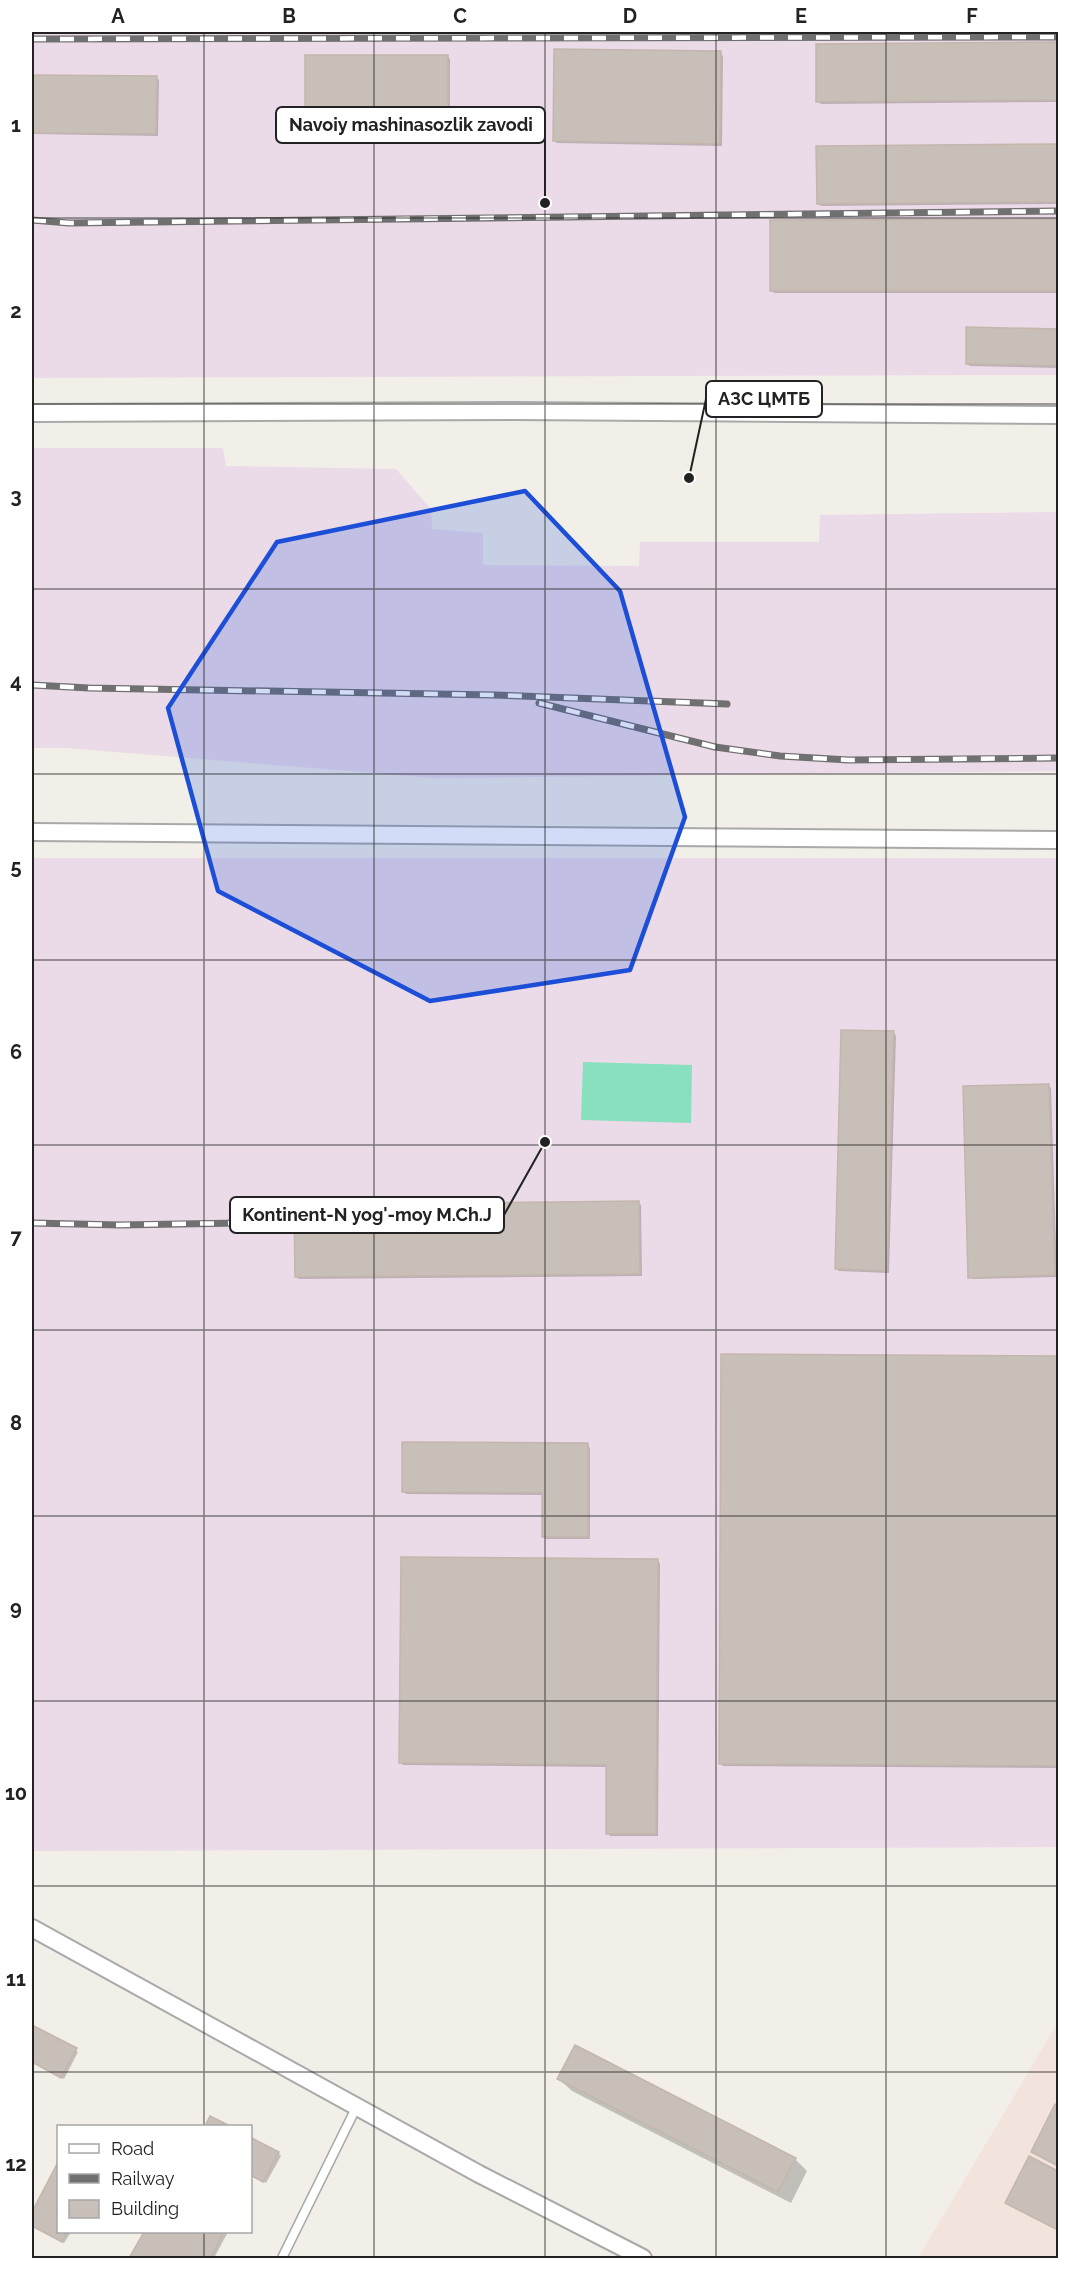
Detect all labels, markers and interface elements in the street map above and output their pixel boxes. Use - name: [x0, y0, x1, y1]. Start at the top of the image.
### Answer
- text: A: [111, 4, 125, 28]
- text: B: [282, 4, 296, 28]
- text: C: [453, 4, 467, 28]
- text: D: [623, 4, 637, 28]
- text: E: [795, 4, 807, 28]
- text: F: [966, 4, 978, 28]
- callout: Navoiy mashinasozlik zavodi: [276, 107, 545, 143]
- text: 1: [11, 113, 21, 137]
- text: Navoiy mashinasozlik zavodi: [289, 114, 533, 135]
- text: 2: [10, 299, 22, 323]
- callout: АЗС ЦМТБ: [706, 381, 822, 417]
- text: АЗС ЦМТБ: [718, 388, 810, 409]
- text: 3: [10, 484, 22, 508]
- text: 4: [10, 669, 22, 693]
- text: 5: [10, 855, 22, 879]
- text: 6: [10, 1040, 22, 1064]
- callout: Kontinent-N yog'-moy M.Ch.J: [230, 1197, 504, 1233]
- text: Kontinent-N yog'-moy M.Ch.J: [242, 1204, 492, 1225]
- text: 7: [10, 1225, 22, 1249]
- text: 8: [10, 1411, 22, 1435]
- text: 9: [10, 1596, 22, 1620]
- text: 10: [5, 1781, 27, 1805]
- text: 11: [6, 1967, 26, 1991]
- legend: [57, 2125, 252, 2233]
- text: Road: [111, 2138, 154, 2159]
- text: 12: [5, 2152, 27, 2176]
- text: Railway: [111, 2168, 175, 2189]
- text: Building: [111, 2198, 179, 2219]

